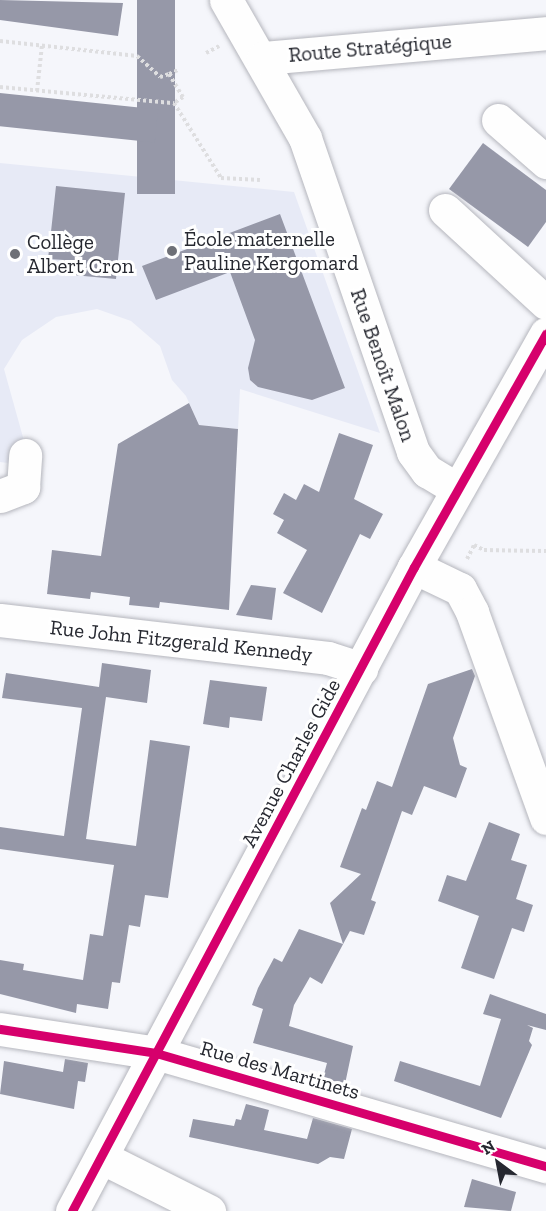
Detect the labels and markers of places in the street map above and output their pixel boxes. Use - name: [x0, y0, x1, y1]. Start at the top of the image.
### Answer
- place label: École maternelle Pauline Kergomard: [184, 226, 359, 276]
- place label: Collège Albert Cron: [27, 229, 134, 279]
- marker: École maternelle Pauline Kergomard: [165, 244, 179, 258]
- marker: Collège Albert Cron: [8, 247, 22, 261]

